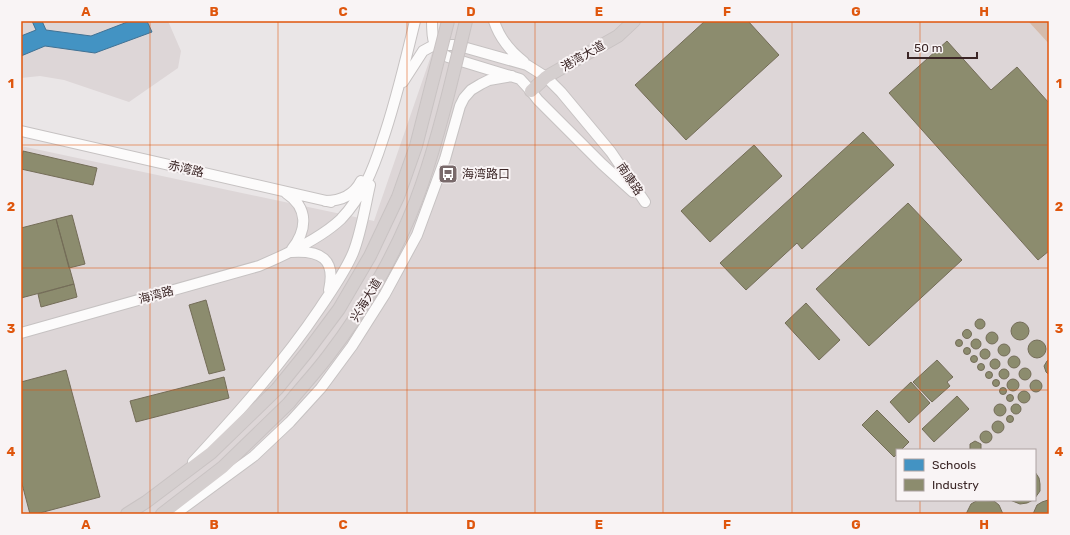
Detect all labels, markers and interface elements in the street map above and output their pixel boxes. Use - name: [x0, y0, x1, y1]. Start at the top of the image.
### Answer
- text: A: [81, 4, 91, 19]
- text: B: [209, 4, 219, 19]
- text: C: [338, 4, 348, 19]
- text: D: [466, 4, 476, 19]
- text: E: [595, 4, 603, 19]
- text: F: [723, 4, 731, 19]
- text: G: [851, 4, 861, 19]
- text: H: [979, 4, 989, 19]
- scale bar: [908, 34, 977, 60]
- street label: 港湾大道: [559, 38, 607, 74]
- text: 50 m: [914, 41, 942, 55]
- text: 1: [8, 76, 14, 91]
- text: 1: [1056, 76, 1062, 91]
- street label: 赤湾路: [167, 158, 205, 180]
- street label: 南康路: [614, 160, 646, 198]
- bus stop icon: 海湾路口: [437, 163, 459, 185]
- place label: 海湾路口: [462, 167, 510, 181]
- text: 2: [7, 199, 15, 214]
- text: 2: [1055, 199, 1063, 214]
- street label: 兴海大道: [348, 276, 384, 324]
- street label: 海湾路: [137, 284, 175, 306]
- text: 3: [7, 321, 16, 336]
- text: 3: [1055, 321, 1064, 336]
- text: 4: [7, 444, 16, 459]
- text: 4: [1055, 444, 1064, 459]
- legend: [896, 449, 1036, 501]
- text: Schools: [932, 458, 976, 472]
- text: Industry: [932, 478, 979, 492]
- text: A: [81, 517, 91, 532]
- text: B: [209, 517, 219, 532]
- text: C: [338, 517, 348, 532]
- text: D: [466, 517, 476, 532]
- text: E: [595, 517, 603, 532]
- text: F: [723, 517, 731, 532]
- text: G: [851, 517, 861, 532]
- text: H: [979, 517, 989, 532]

